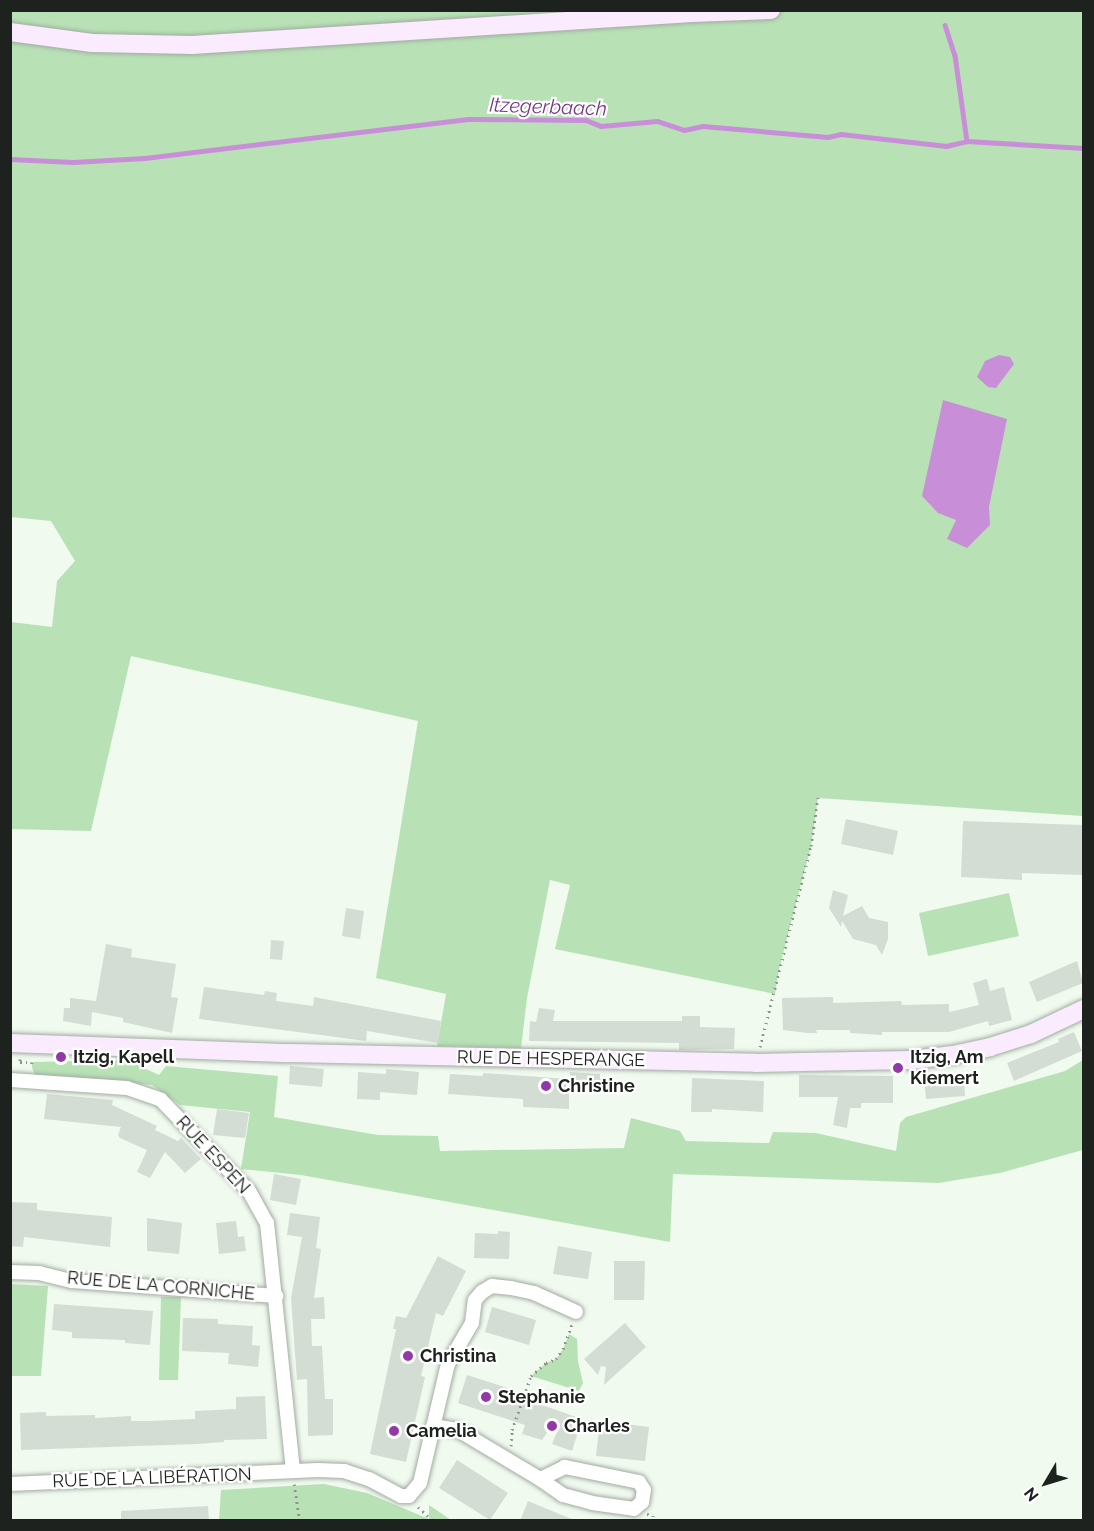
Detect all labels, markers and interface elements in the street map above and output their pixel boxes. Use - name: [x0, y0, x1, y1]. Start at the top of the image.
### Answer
- water label: Itzegerbaach: [489, 93, 607, 121]
- place label: Itzig, Kapell: [73, 1046, 174, 1068]
- street label: RUE DE HESPERANGE: [457, 1047, 645, 1071]
- place label: Itzig, Am Kiemert: [910, 1047, 984, 1090]
- marker: Itzig, Kapell: [54, 1050, 68, 1064]
- marker: Itzig, Am Kiemert: [891, 1061, 905, 1075]
- place label: Christine: [558, 1075, 635, 1097]
- marker: Christine: [539, 1079, 553, 1093]
- street label: RUE ESPEN: [171, 1112, 255, 1198]
- street label: RUE DE LA CORNICHE: [66, 1267, 256, 1305]
- place label: Christina: [420, 1345, 496, 1367]
- marker: Christina: [401, 1349, 415, 1363]
- place label: Stephanie: [498, 1386, 585, 1408]
- marker: Stephanie: [479, 1390, 493, 1404]
- place label: Charles: [564, 1415, 630, 1437]
- marker: Charles: [545, 1419, 559, 1433]
- place label: Camelia: [406, 1420, 477, 1442]
- marker: Camelia: [387, 1424, 401, 1438]
- north arrow: [1016, 1453, 1076, 1513]
- street label: RUE DE LA LIBÉRATION: [52, 1464, 252, 1492]
- text: N: [1020, 1484, 1043, 1505]

